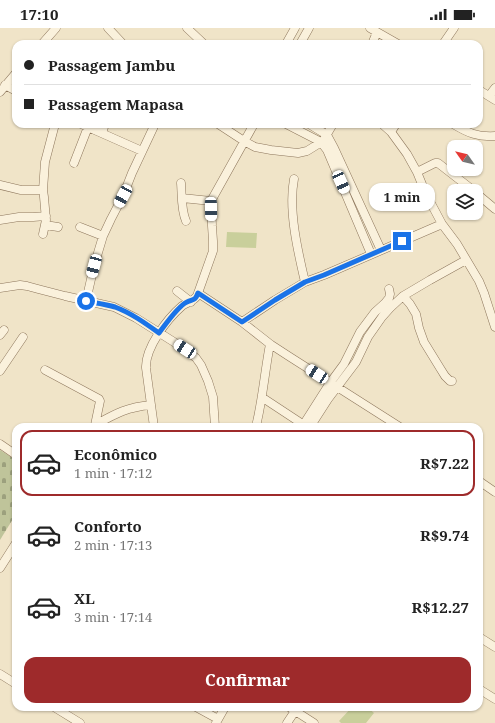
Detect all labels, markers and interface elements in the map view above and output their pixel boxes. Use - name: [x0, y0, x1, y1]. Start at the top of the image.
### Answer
- text: 17:10: [20, 4, 58, 24]
- text: Passagem Jambu: [48, 55, 175, 75]
- text: Passagem Mapasa: [48, 94, 184, 114]
- north arrow: [447, 140, 483, 176]
- map controls: [447, 140, 483, 220]
- car: [331, 169, 351, 195]
- car: [112, 183, 134, 209]
- callout: 1 min: [369, 183, 435, 211]
- button: layers: [447, 184, 483, 220]
- text: 1 min: [384, 188, 420, 206]
- car: [205, 197, 217, 221]
- route end: [393, 232, 411, 250]
- car: [85, 253, 103, 279]
- route start: [77, 292, 95, 310]
- car: [172, 337, 198, 361]
- car: [304, 362, 330, 386]
- text: Econômico: [74, 444, 157, 464]
- icon: car: [26, 445, 62, 481]
- text: R$7.22: [420, 453, 469, 473]
- text: 1 min · 17:12: [74, 464, 152, 482]
- text: Conforto: [74, 516, 142, 536]
- icon: car: [26, 517, 62, 553]
- text: R$9.74: [420, 525, 469, 545]
- text: 2 min · 17:13: [74, 536, 152, 554]
- text: XL: [74, 588, 95, 608]
- icon: car: [26, 589, 62, 625]
- text: R$12.27: [412, 597, 469, 617]
- text: 3 min · 17:14: [74, 608, 152, 626]
- button: Confirmar: [24, 657, 471, 703]

